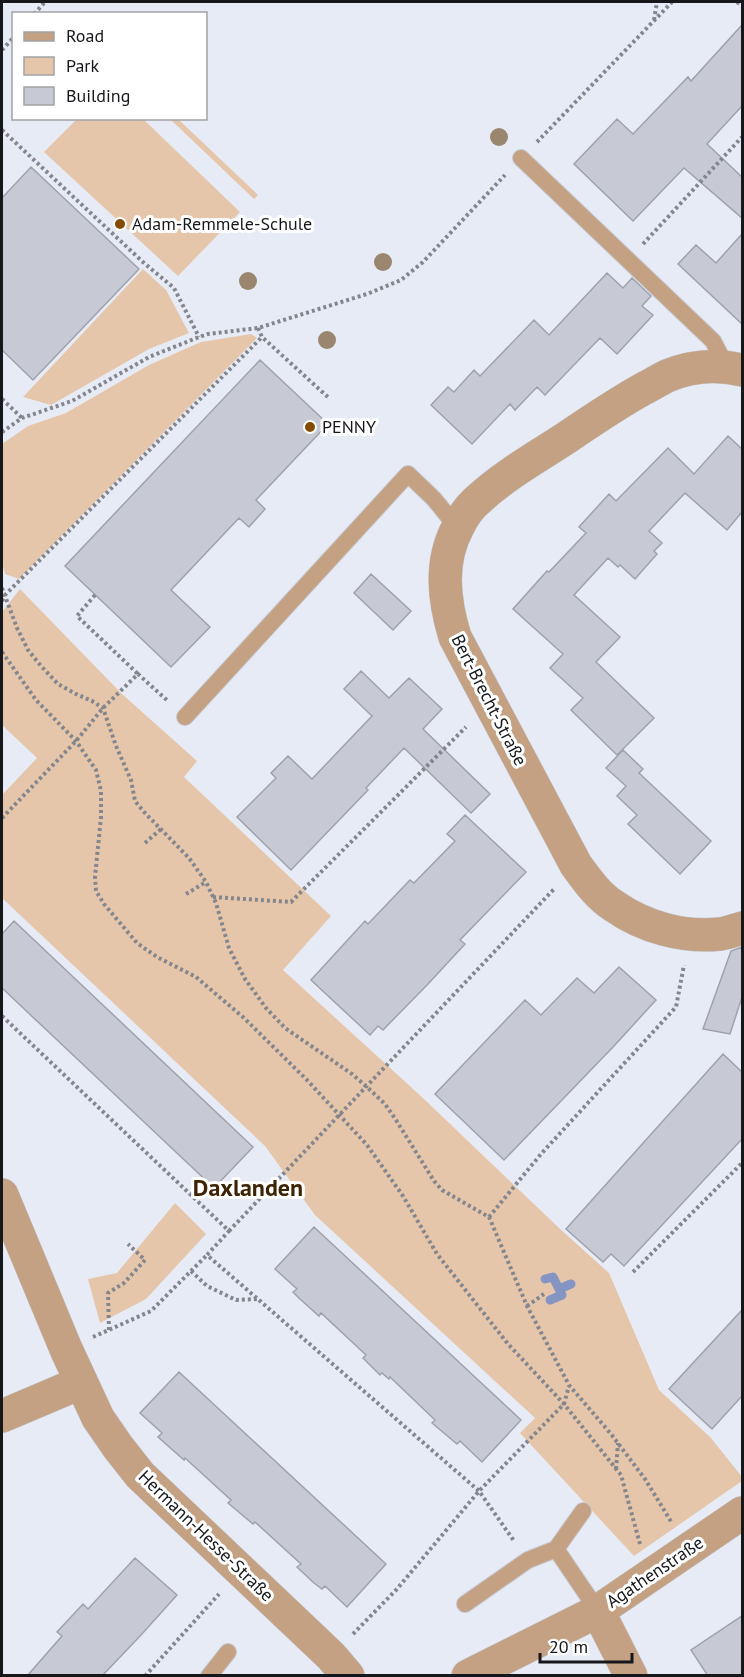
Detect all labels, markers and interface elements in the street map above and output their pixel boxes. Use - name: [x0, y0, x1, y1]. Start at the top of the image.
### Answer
- legend: [12, 12, 207, 120]
- text: Road: [66, 24, 104, 47]
- text: Park: [66, 54, 99, 77]
- text: Building: [66, 84, 130, 107]
- place label: Adam-Remmele-Schule: [132, 212, 312, 235]
- marker: Adam-Remmele-Schule: [113, 217, 127, 231]
- place label: PENNY: [322, 415, 376, 438]
- marker: PENNY: [303, 420, 317, 434]
- street label: Bert-Brecht-Straße: [446, 630, 532, 769]
- district label: Daxlanden: [193, 1172, 303, 1203]
- street label: Hermann-Hesse-Straße: [134, 1465, 279, 1606]
- street label: Agathenstraße: [602, 1531, 708, 1613]
- scale bar: [540, 1626, 632, 1664]
- text: 20 m: [549, 1635, 588, 1658]

